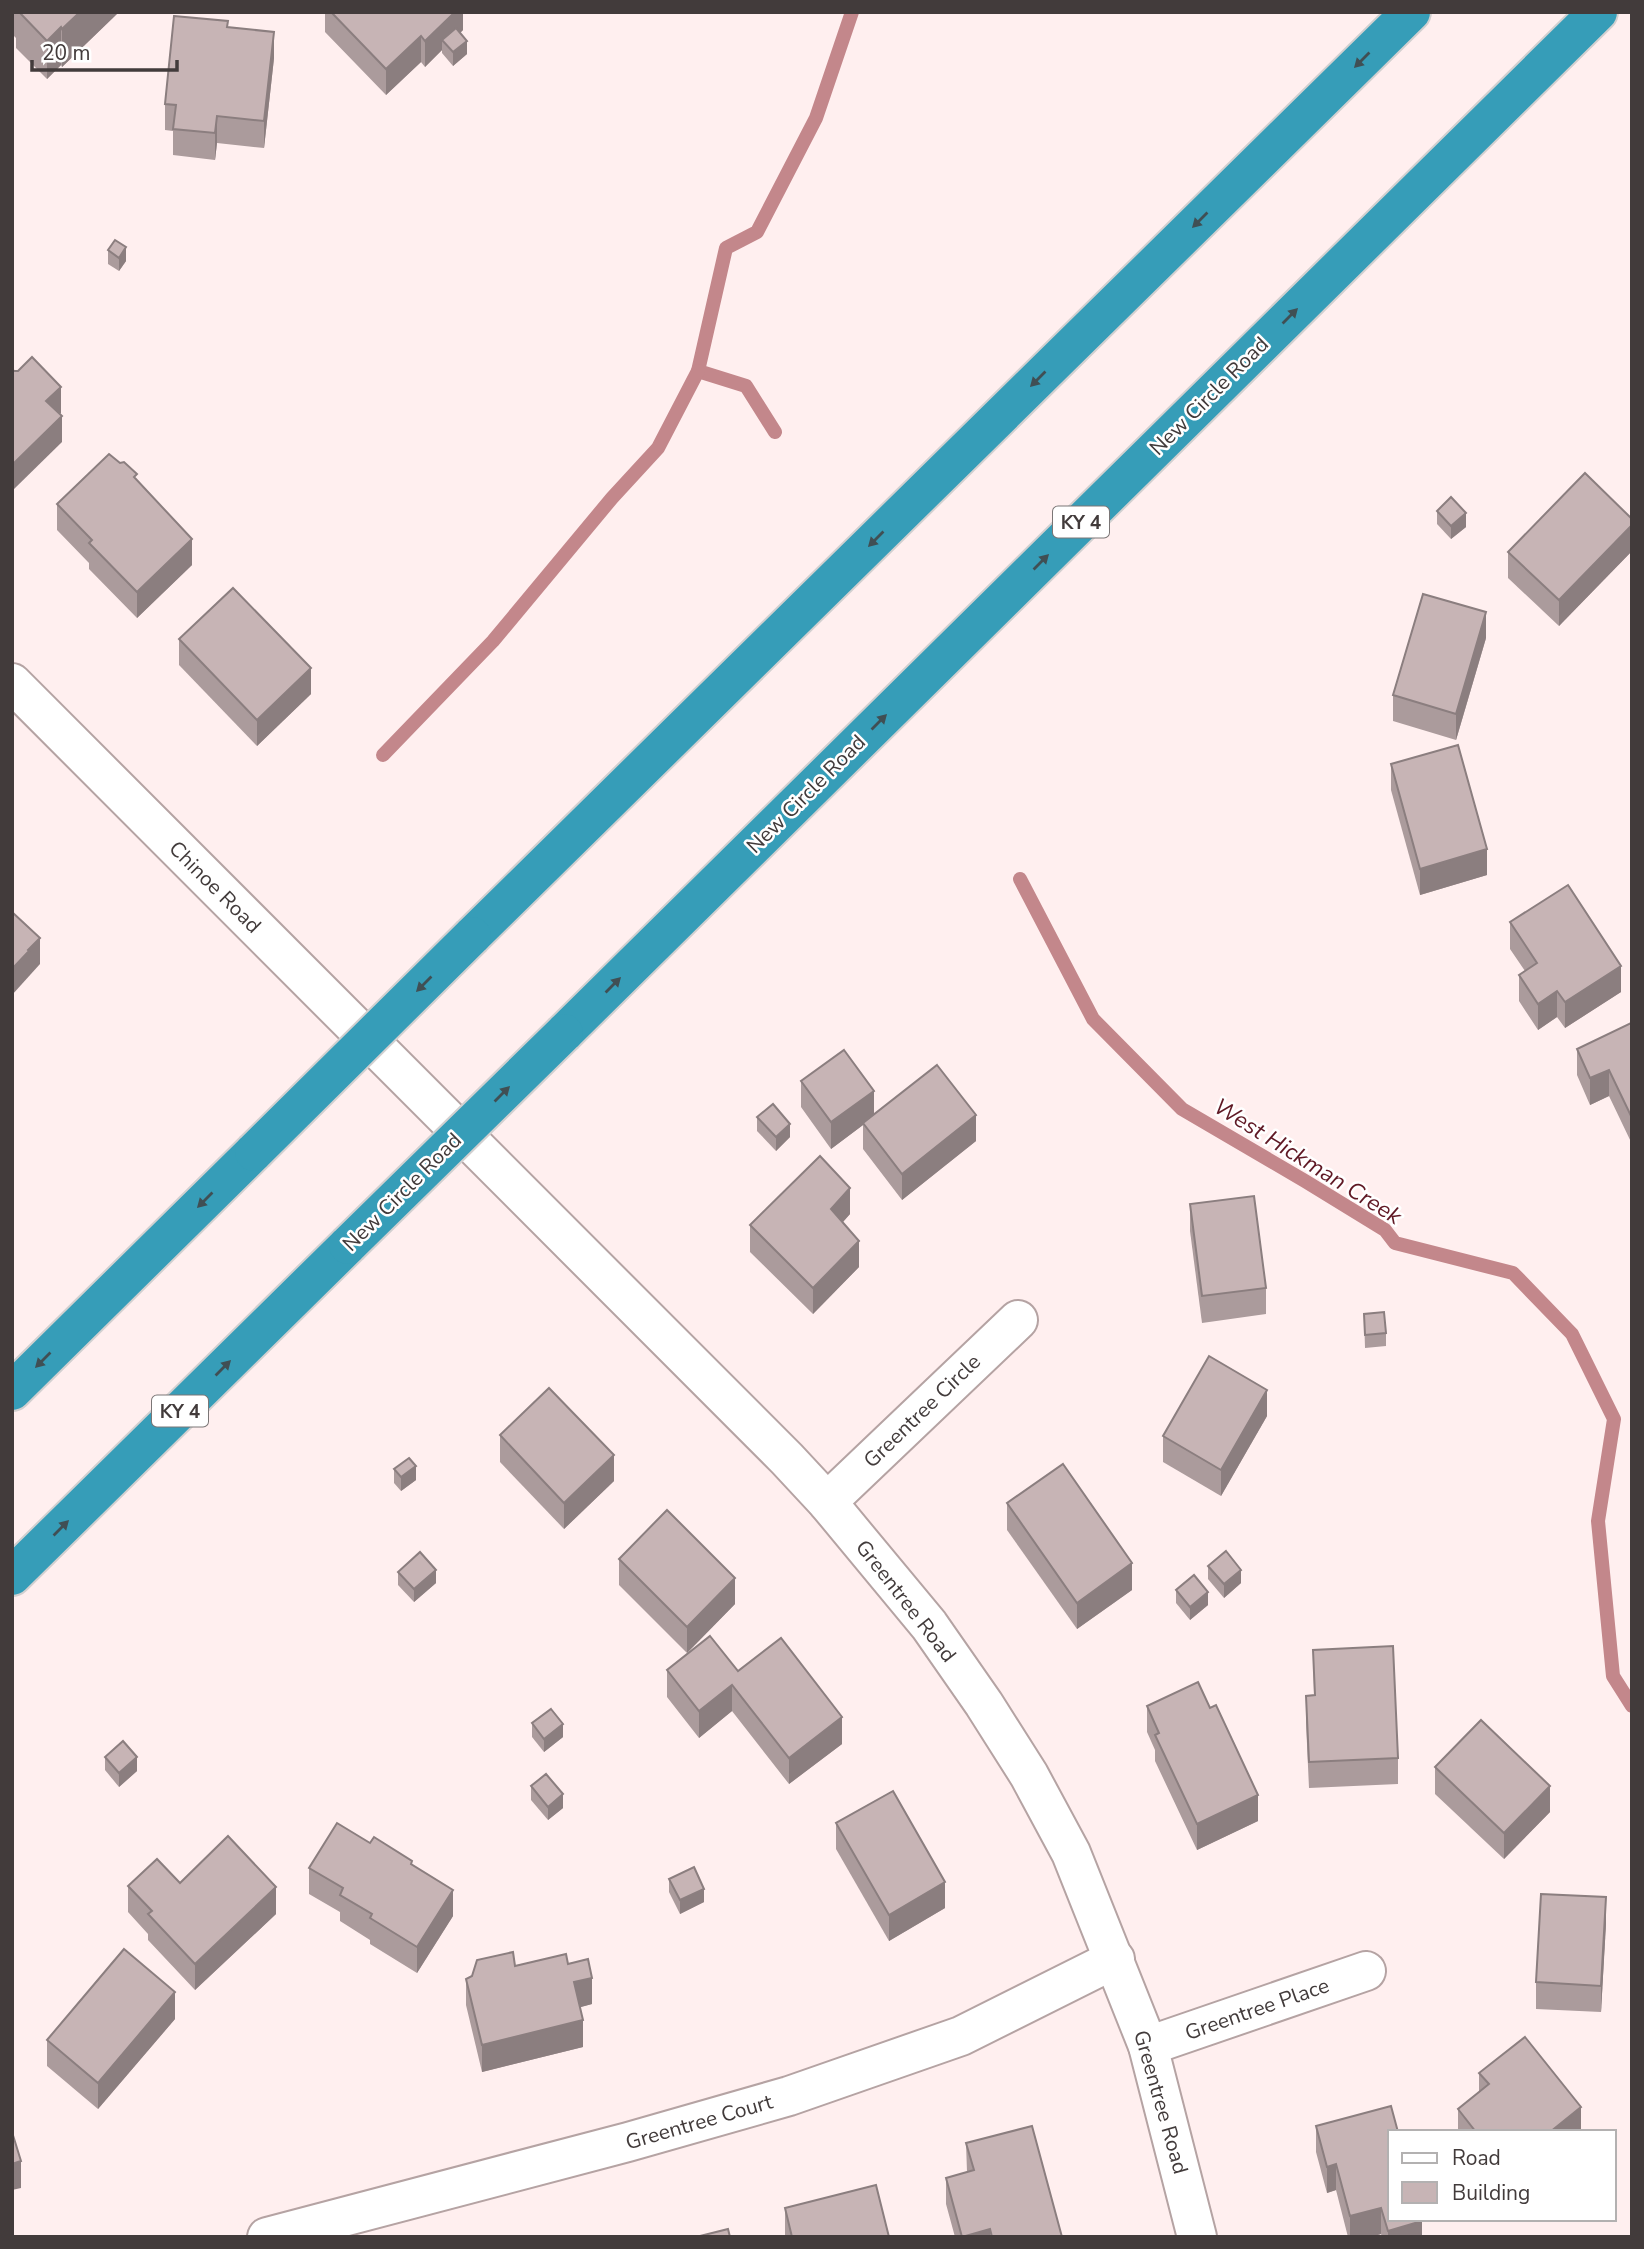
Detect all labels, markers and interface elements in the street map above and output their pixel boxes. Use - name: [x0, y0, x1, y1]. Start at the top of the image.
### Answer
- scale bar: [32, 28, 177, 72]
- text: 20 m: [42, 39, 91, 67]
- one-way arrow: [1354, 52, 1371, 68]
- one-way arrow: [1192, 211, 1209, 227]
- one-way arrow: [1281, 309, 1298, 325]
- street label: New Circle Road: [1143, 330, 1275, 462]
- one-way arrow: [1030, 371, 1047, 387]
- road number: KY 4: [1053, 506, 1109, 538]
- one-way arrow: [868, 531, 884, 547]
- one-way arrow: [1032, 554, 1049, 570]
- one-way arrow: [870, 714, 887, 730]
- street label: New Circle Road: [740, 728, 872, 860]
- street label: Chinoe Road: [163, 835, 267, 939]
- one-way arrow: [416, 975, 433, 991]
- one-way arrow: [604, 976, 621, 993]
- one-way arrow: [493, 1086, 510, 1103]
- water label: West Hickman Creek: [1208, 1091, 1408, 1232]
- street label: New Circle Road: [336, 1126, 468, 1258]
- one-way arrow: [197, 1192, 214, 1208]
- street label: Greentree Circle: [857, 1348, 987, 1474]
- one-way arrow: [35, 1352, 52, 1369]
- one-way arrow: [214, 1361, 231, 1377]
- road number: KY 4: [152, 1396, 208, 1427]
- one-way arrow: [52, 1521, 69, 1537]
- street label: Greentree Road: [849, 1534, 963, 1668]
- street label: Greentree Place: [1181, 1971, 1333, 2047]
- street label: Greentree Road: [1127, 2027, 1195, 2177]
- street label: Greentree Court: [622, 2087, 776, 2156]
- legend: [1388, 2130, 1616, 2221]
- text: Road: [1452, 2144, 1501, 2172]
- text: Building: [1452, 2179, 1530, 2207]

